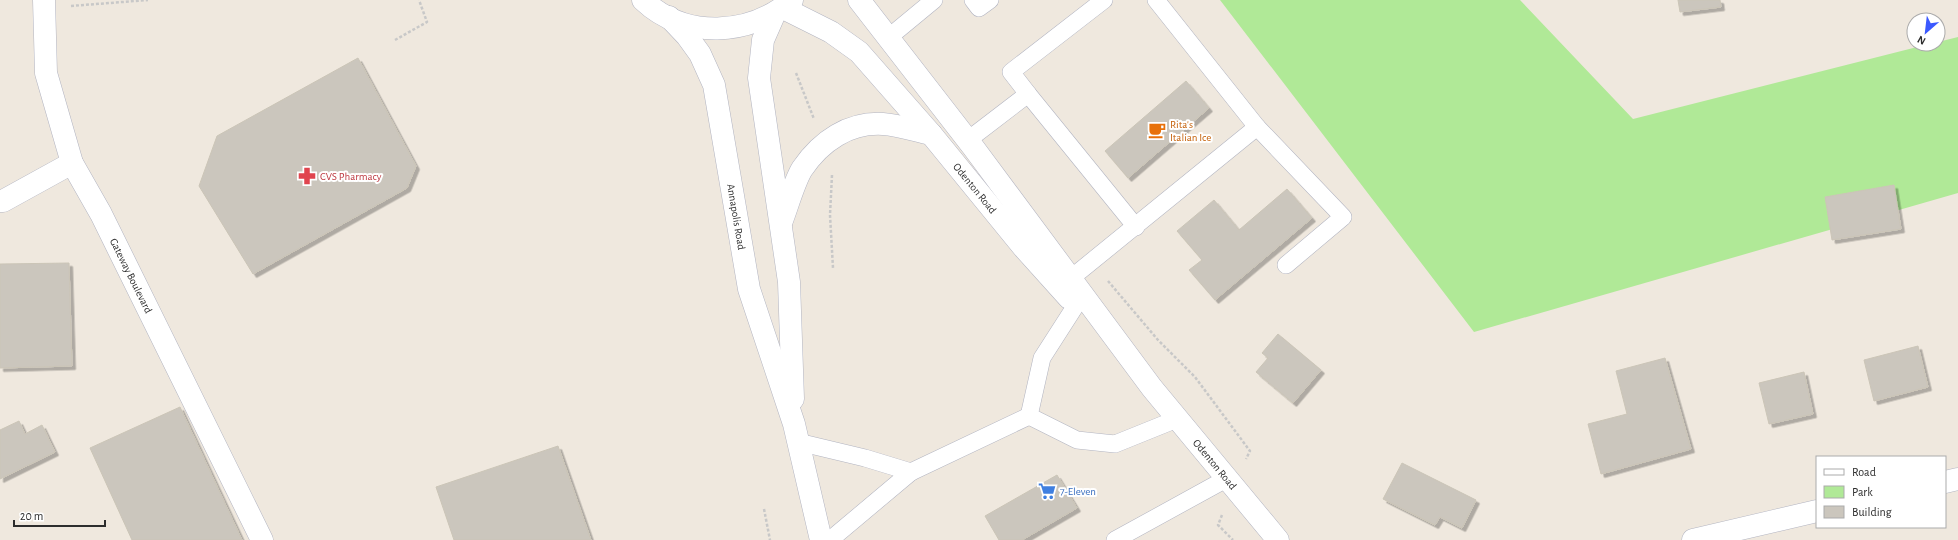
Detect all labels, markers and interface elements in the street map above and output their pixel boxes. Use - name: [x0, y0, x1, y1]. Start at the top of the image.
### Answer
- north arrow: [1906, 12, 1946, 52]
- text: N: [1916, 34, 1928, 47]
- place label: Rita's Italian Ice: [1170, 119, 1211, 143]
- cafe icon: Rita's Italian Ice: [1147, 120, 1167, 140]
- street label: Odenton Road: [951, 161, 999, 216]
- pharmacy icon: CVS Pharmacy: [297, 166, 317, 186]
- place label: CVS Pharmacy: [320, 171, 382, 182]
- street label: Annapolis Road: [726, 183, 748, 251]
- street label: Gateway Boulevard: [108, 236, 155, 315]
- street label: Odenton Road: [1191, 437, 1239, 491]
- legend: [1816, 456, 1946, 528]
- text: Road: [1852, 466, 1876, 478]
- supermarket icon: 7-Eleven: [1037, 481, 1057, 501]
- place label: 7-Eleven: [1060, 486, 1096, 497]
- text: Park: [1852, 486, 1873, 498]
- scale bar: [14, 502, 105, 528]
- text: Building: [1852, 506, 1892, 518]
- text: 20 m: [20, 510, 43, 522]

